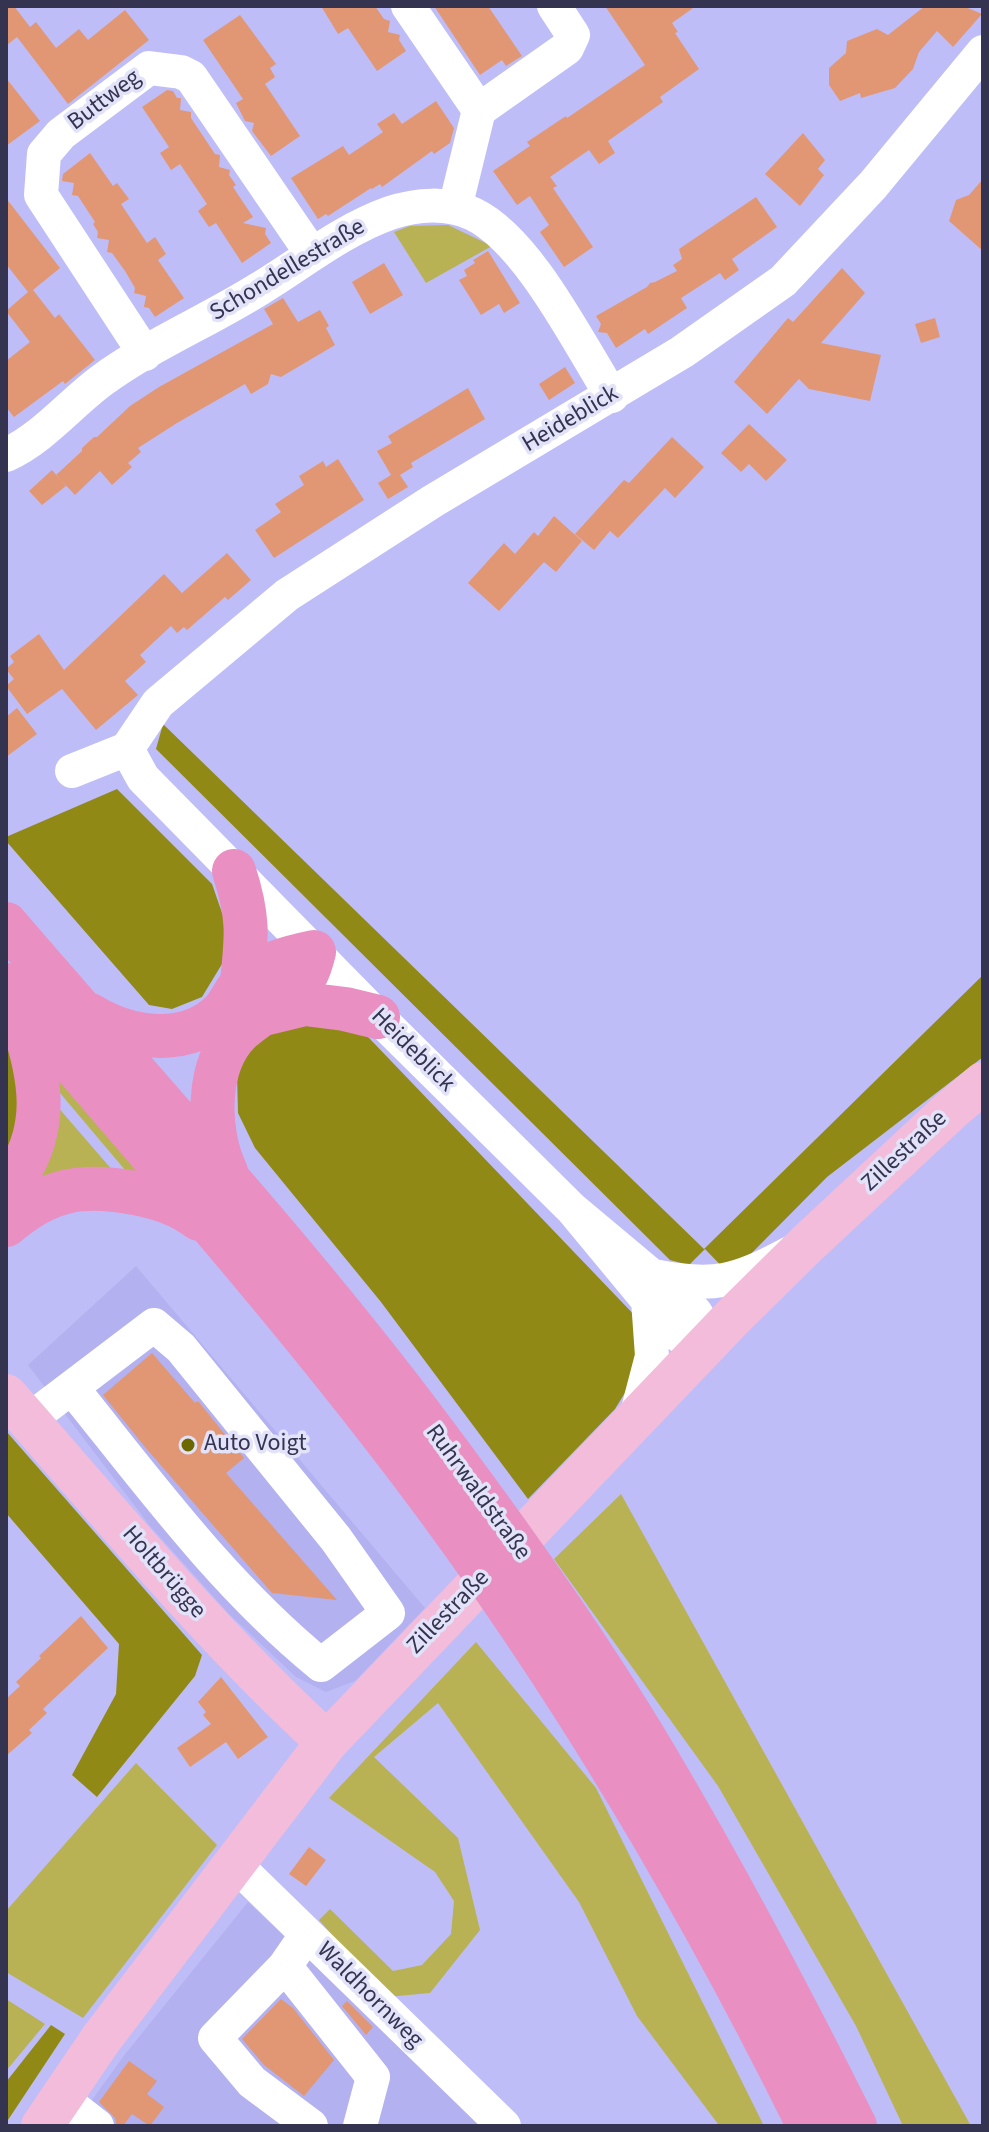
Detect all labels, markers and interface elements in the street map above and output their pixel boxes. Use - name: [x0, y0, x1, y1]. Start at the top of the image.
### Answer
- street label: Buttweg: [63, 64, 147, 138]
- street label: Schondellestraße: [205, 213, 371, 329]
- street label: Heideblick: [518, 380, 624, 460]
- street label: Heideblick: [364, 1003, 460, 1099]
- street label: Zillestraße: [856, 1105, 954, 1199]
- street label: Ruhrwaldstraße: [418, 1420, 536, 1566]
- place label: Auto Voigt: [204, 1431, 307, 1459]
- marker: Auto Voigt: [179, 1436, 197, 1454]
- street label: Holtbrügge: [115, 1521, 211, 1625]
- street label: Zillestraße: [402, 1565, 496, 1661]
- street label: Waldhornweg: [310, 1937, 428, 2055]

